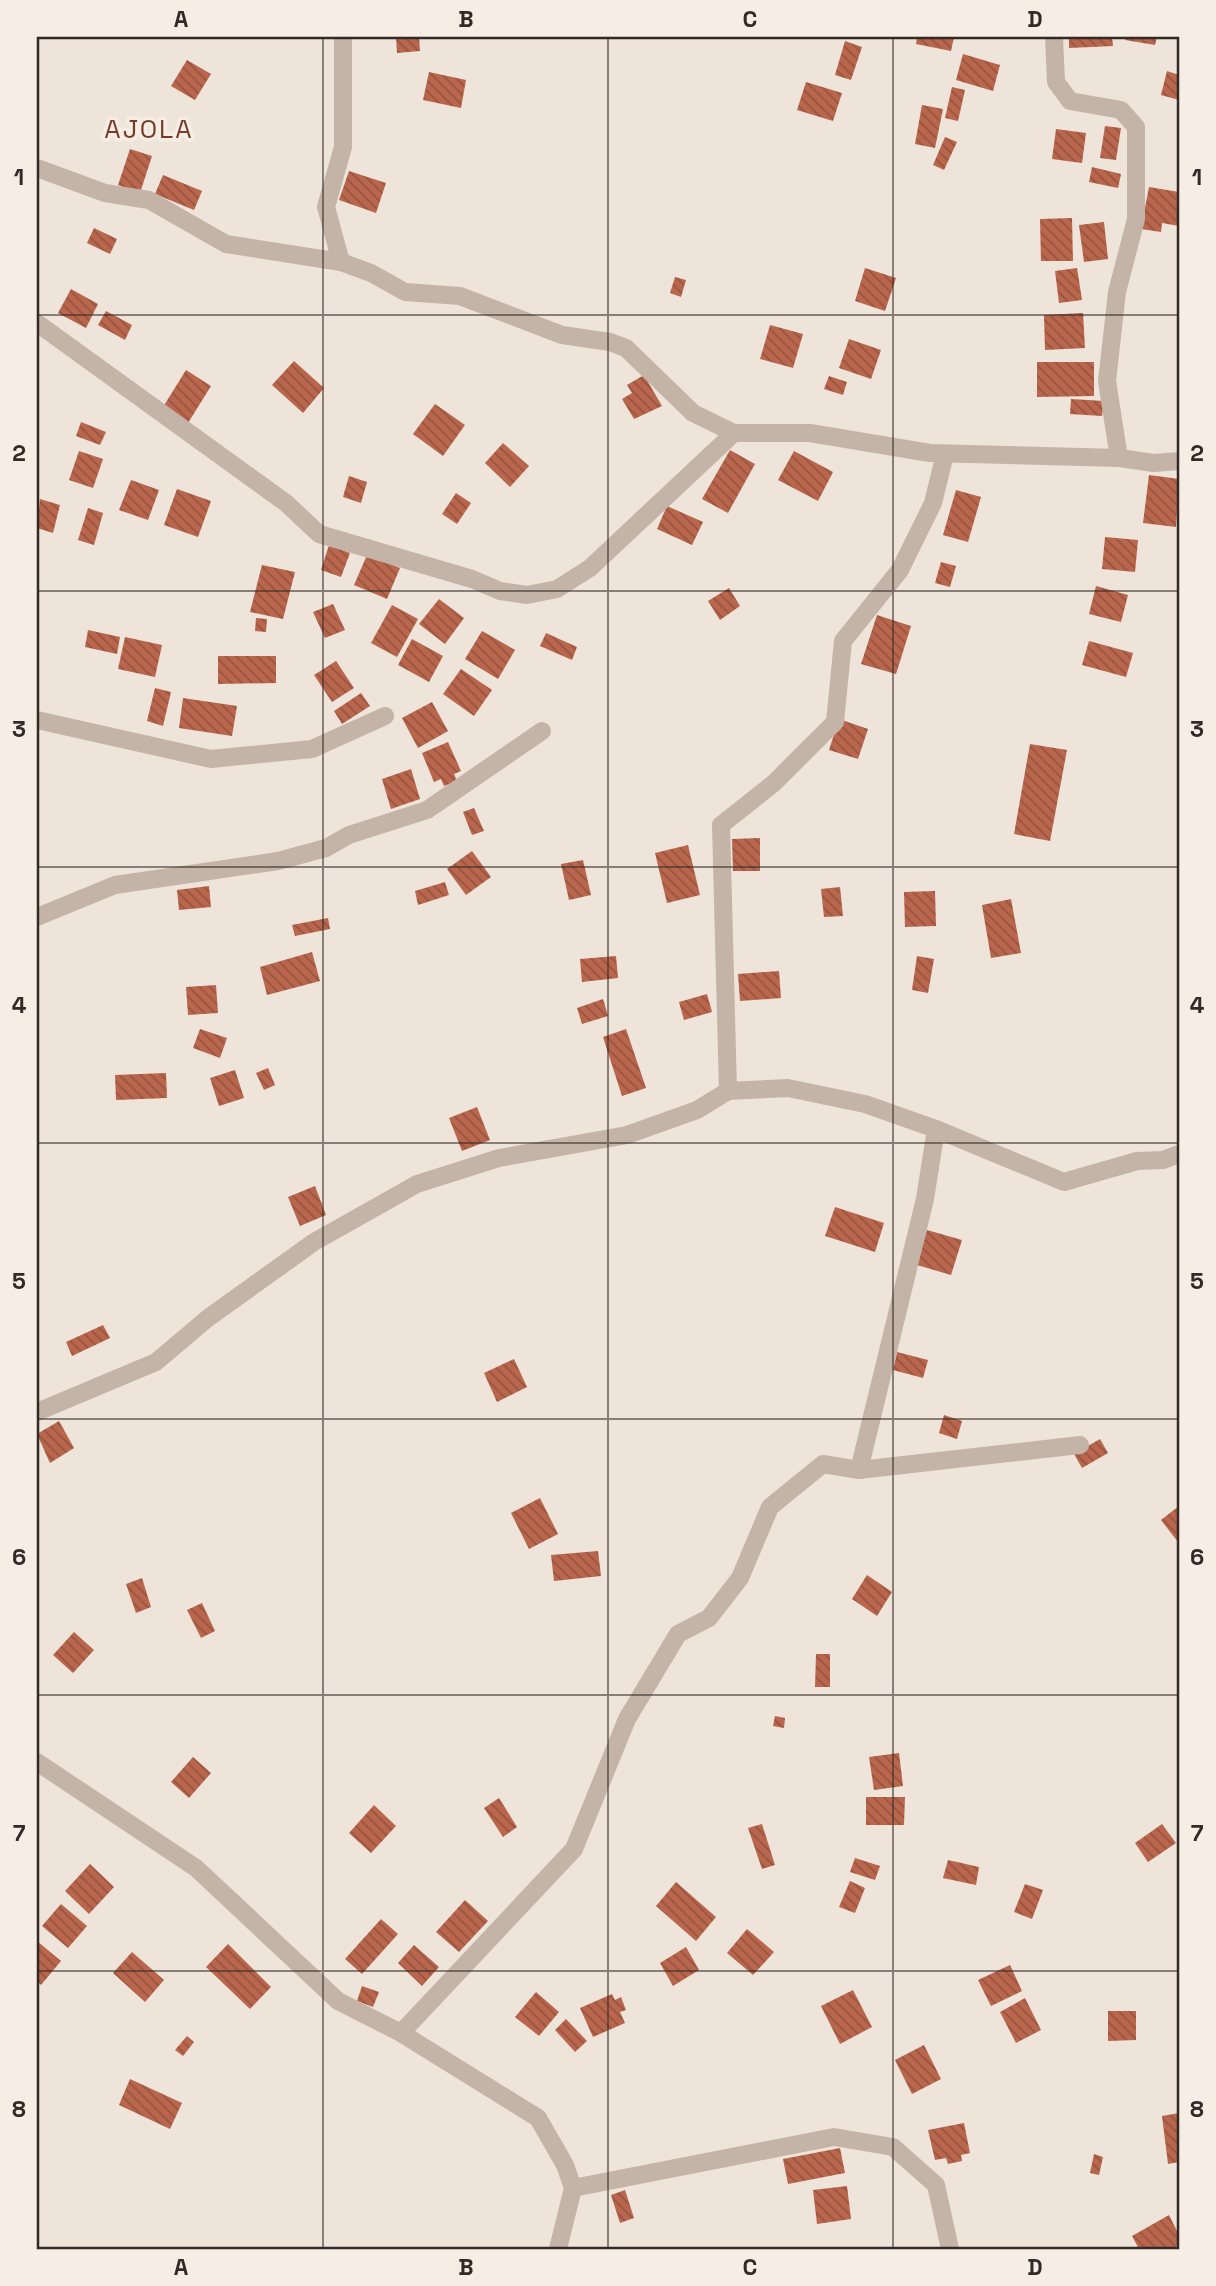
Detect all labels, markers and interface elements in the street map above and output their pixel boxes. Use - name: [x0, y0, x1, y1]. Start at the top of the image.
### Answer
- text: A: [174, 4, 189, 34]
- text: B: [458, 4, 474, 34]
- text: C: [743, 4, 757, 34]
- text: D: [1027, 4, 1043, 34]
- district label: AJOLA: [104, 112, 194, 146]
- text: 1: [14, 162, 24, 192]
- text: 1: [1192, 162, 1202, 192]
- text: 2: [12, 438, 26, 468]
- text: 2: [1190, 438, 1204, 468]
- text: 3: [12, 714, 26, 744]
- text: 3: [1190, 714, 1204, 744]
- text: 4: [12, 990, 27, 1020]
- text: 4: [1190, 990, 1205, 1020]
- text: 5: [12, 1266, 26, 1296]
- text: 5: [1190, 1266, 1204, 1296]
- text: 6: [12, 1542, 26, 1572]
- text: 6: [1190, 1542, 1204, 1572]
- text: 7: [13, 1818, 26, 1848]
- text: 7: [1191, 1818, 1204, 1848]
- text: 8: [12, 2094, 26, 2124]
- text: 8: [1190, 2094, 1204, 2124]
- text: A: [174, 2252, 189, 2282]
- text: B: [458, 2252, 474, 2282]
- text: C: [743, 2252, 757, 2282]
- text: D: [1027, 2252, 1043, 2282]

